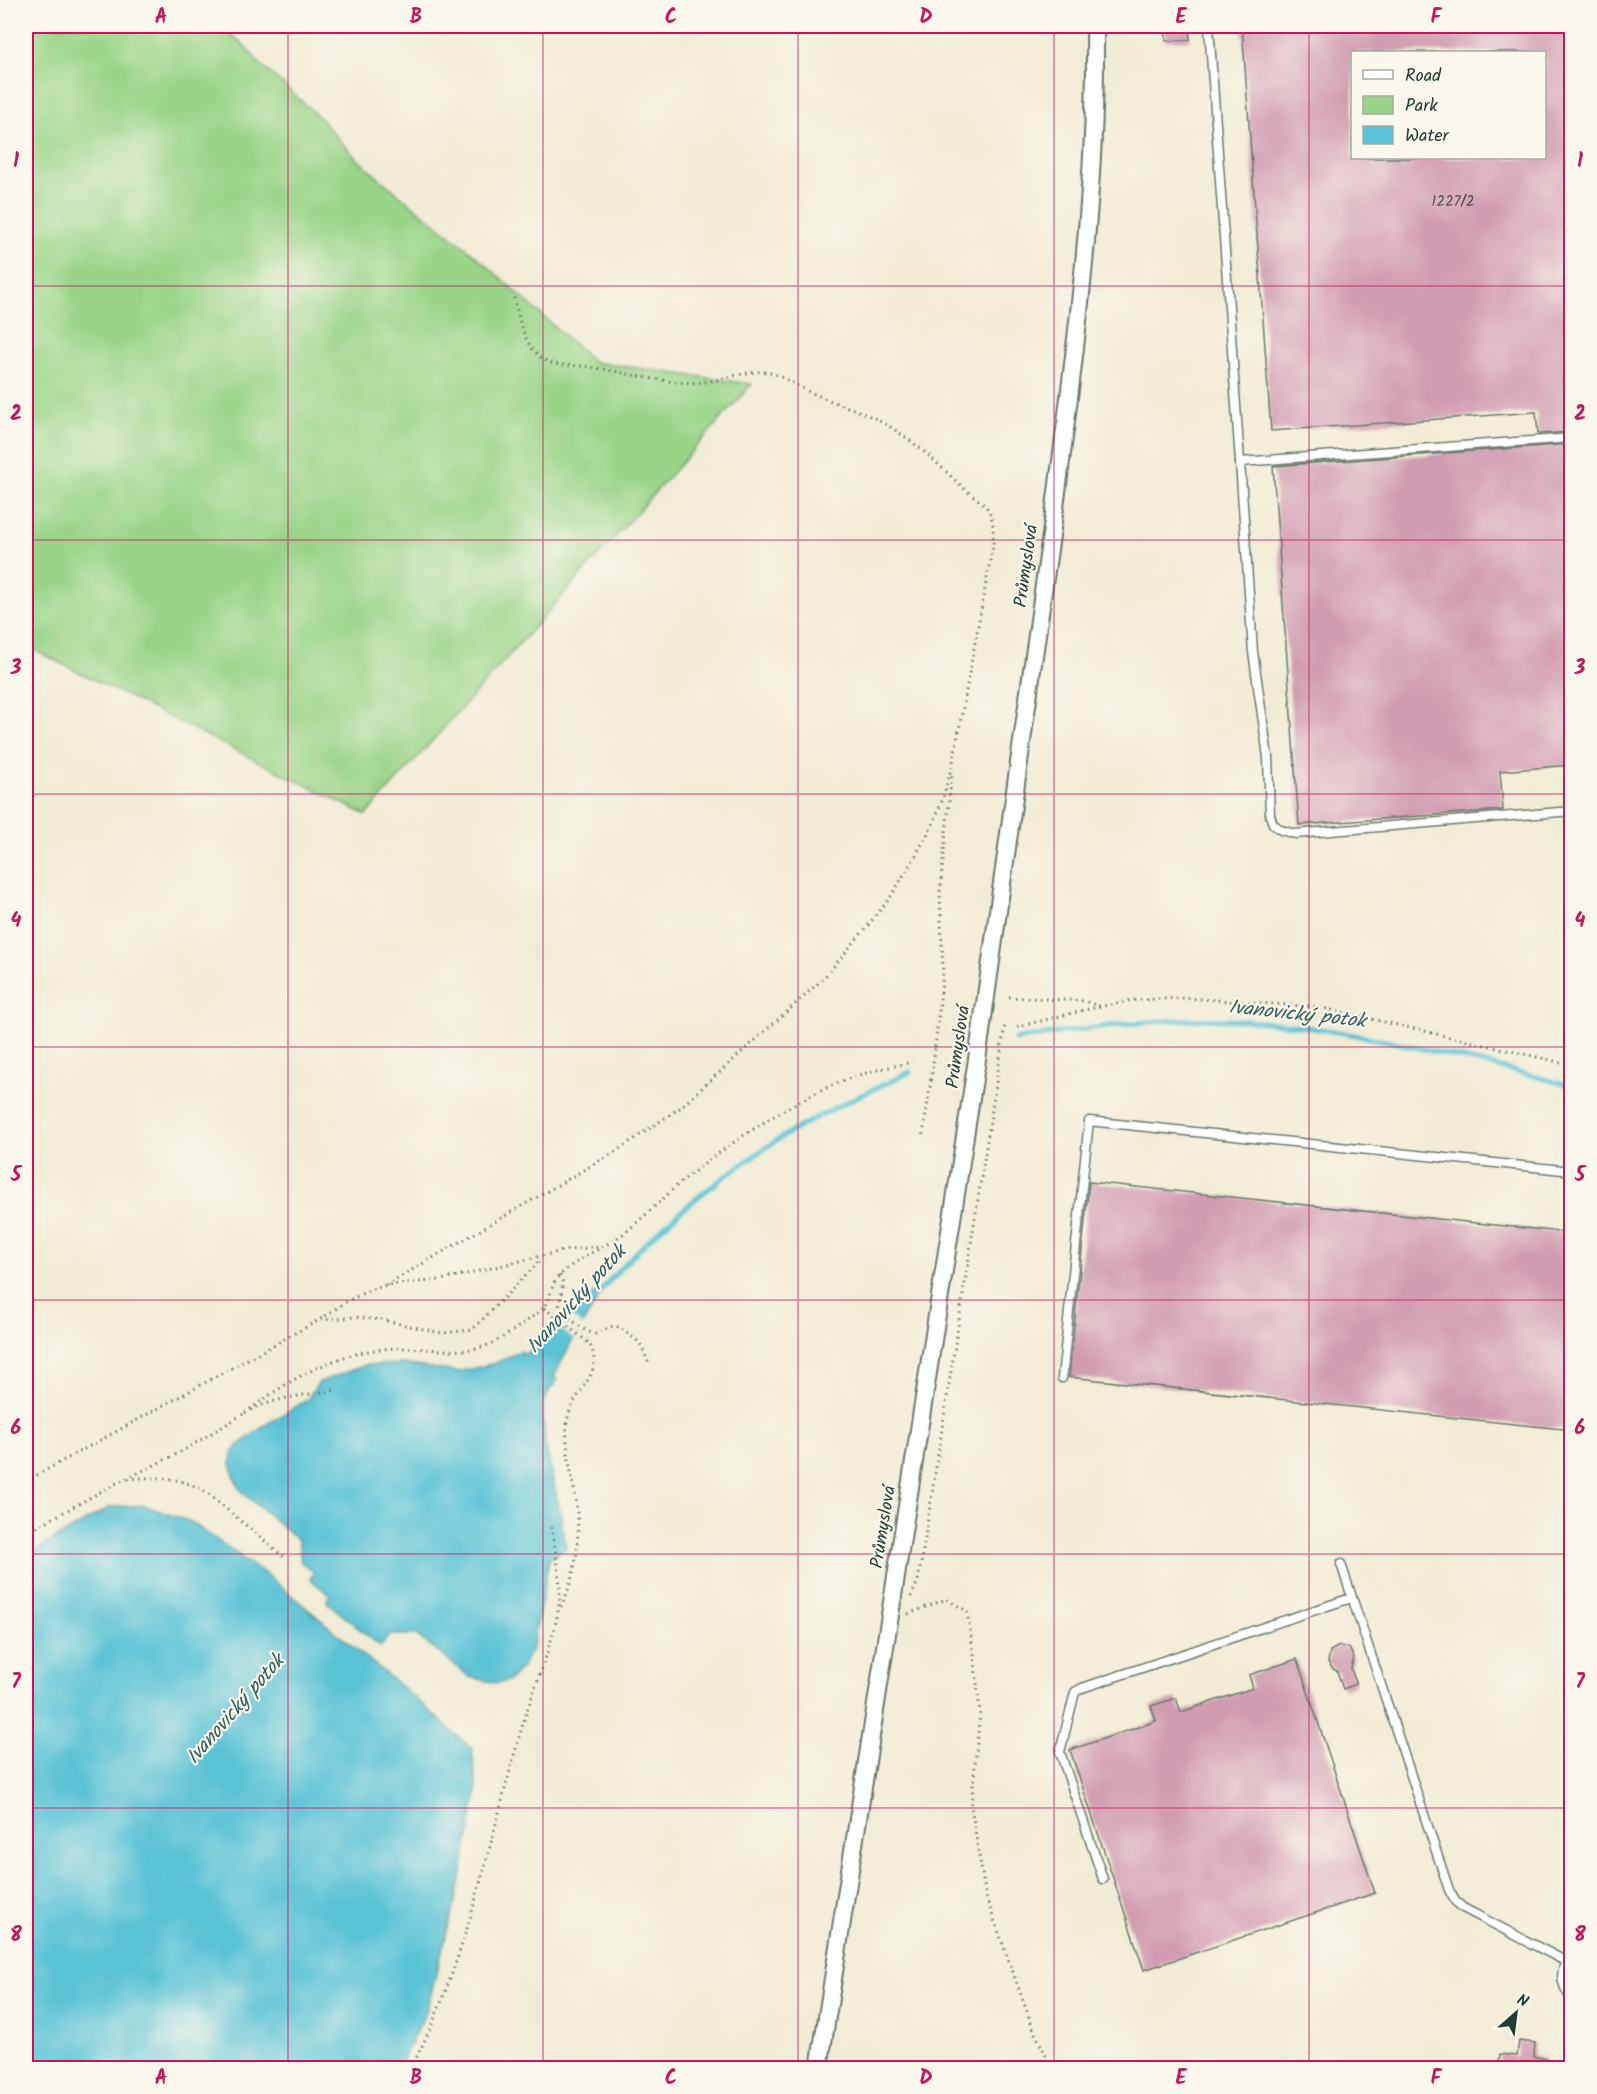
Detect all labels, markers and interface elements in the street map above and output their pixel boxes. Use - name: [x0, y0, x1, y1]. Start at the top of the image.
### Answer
- text: A: [155, 2, 167, 34]
- text: B: [410, 2, 422, 34]
- text: C: [665, 2, 677, 34]
- text: D: [919, 2, 933, 34]
- text: E: [1175, 2, 1187, 34]
- text: F: [1431, 2, 1443, 34]
- legend: [1351, 51, 1546, 159]
- text: Road: [1405, 62, 1442, 91]
- text: Park: [1405, 92, 1438, 121]
- text: Water: [1405, 122, 1450, 151]
- text: 1: [13, 146, 19, 178]
- text: 1: [1577, 146, 1583, 178]
- house number: 1227/2: [1431, 190, 1475, 214]
- text: 2: [10, 399, 22, 431]
- text: 2: [1574, 399, 1586, 431]
- street label: Průmyslová: [1007, 521, 1047, 609]
- text: 3: [10, 653, 22, 685]
- text: 3: [1574, 653, 1586, 685]
- text: 4: [11, 906, 22, 938]
- text: 4: [1575, 906, 1586, 938]
- water label: Ivanovický potok: [1227, 992, 1370, 1038]
- street label: Průmyslová: [939, 1002, 979, 1090]
- text: 5: [10, 1160, 23, 1192]
- text: 5: [1574, 1160, 1587, 1192]
- water label: Ivanovický potok: [519, 1236, 637, 1362]
- text: 6: [11, 1413, 22, 1445]
- text: 6: [1575, 1413, 1586, 1445]
- street label: Průmyslová: [863, 1482, 905, 1570]
- water label: Ivanovický potok: [179, 1646, 295, 1772]
- text: 7: [11, 1667, 21, 1699]
- text: 7: [1575, 1667, 1585, 1699]
- text: 8: [10, 1920, 22, 1952]
- text: 8: [1574, 1920, 1586, 1952]
- north arrow: [1486, 1983, 1546, 2043]
- text: N: [1512, 1988, 1533, 2014]
- text: A: [155, 2063, 167, 2094]
- text: B: [410, 2063, 422, 2094]
- text: C: [665, 2063, 677, 2094]
- text: D: [919, 2063, 933, 2094]
- text: E: [1175, 2063, 1187, 2094]
- text: F: [1431, 2063, 1443, 2094]

